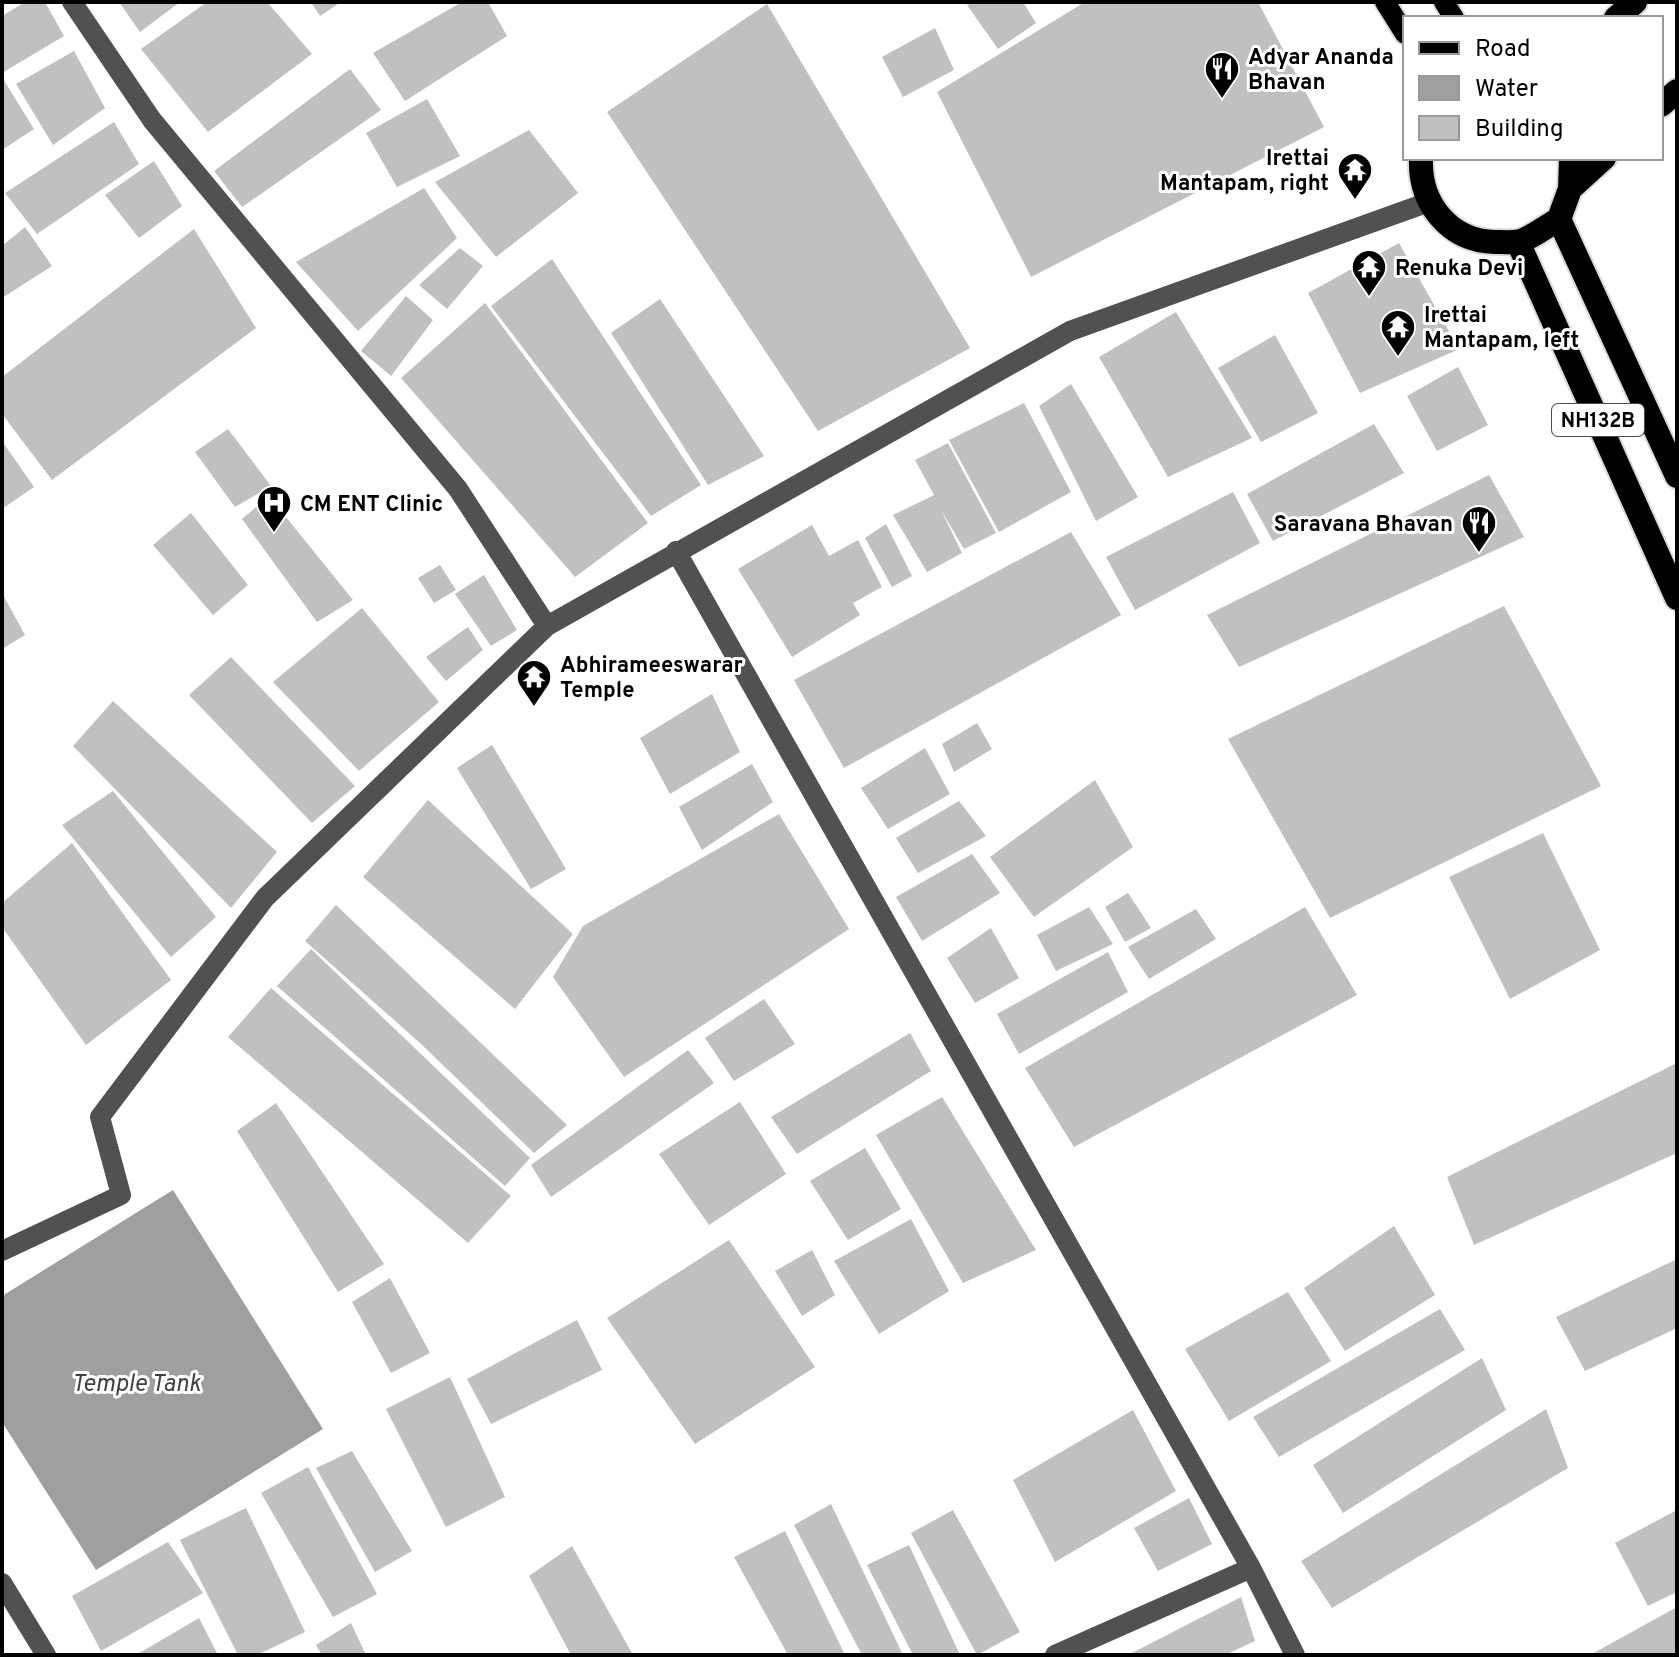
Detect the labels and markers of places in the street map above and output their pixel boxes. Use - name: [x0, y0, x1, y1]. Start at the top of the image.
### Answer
- place label: Adyar Ananda Bhavan: [1248, 45, 1394, 97]
- restaurant icon: Adyar Ananda Bhavan: [1203, 50, 1241, 100]
- place label: Irettai Mantapam, right: [1160, 146, 1329, 198]
- temple icon: Irettai Mantapam, right: [1336, 151, 1374, 201]
- temple icon: Renuka Devi: [1350, 248, 1388, 298]
- place label: Renuka Devi: [1395, 256, 1523, 283]
- place label: Irettai Mantapam, left: [1424, 303, 1579, 355]
- temple icon: Irettai Mantapam, left: [1379, 308, 1417, 358]
- hospital icon: CM ENT Clinic: [255, 484, 293, 534]
- place label: CM ENT Clinic: [300, 492, 443, 519]
- restaurant icon: Saravana Bhavan: [1460, 504, 1498, 554]
- place label: Saravana Bhavan: [1274, 512, 1453, 539]
- place label: Abhirameeswarar Temple: [560, 653, 743, 705]
- temple icon: Abhirameeswarar Temple: [515, 658, 553, 708]

